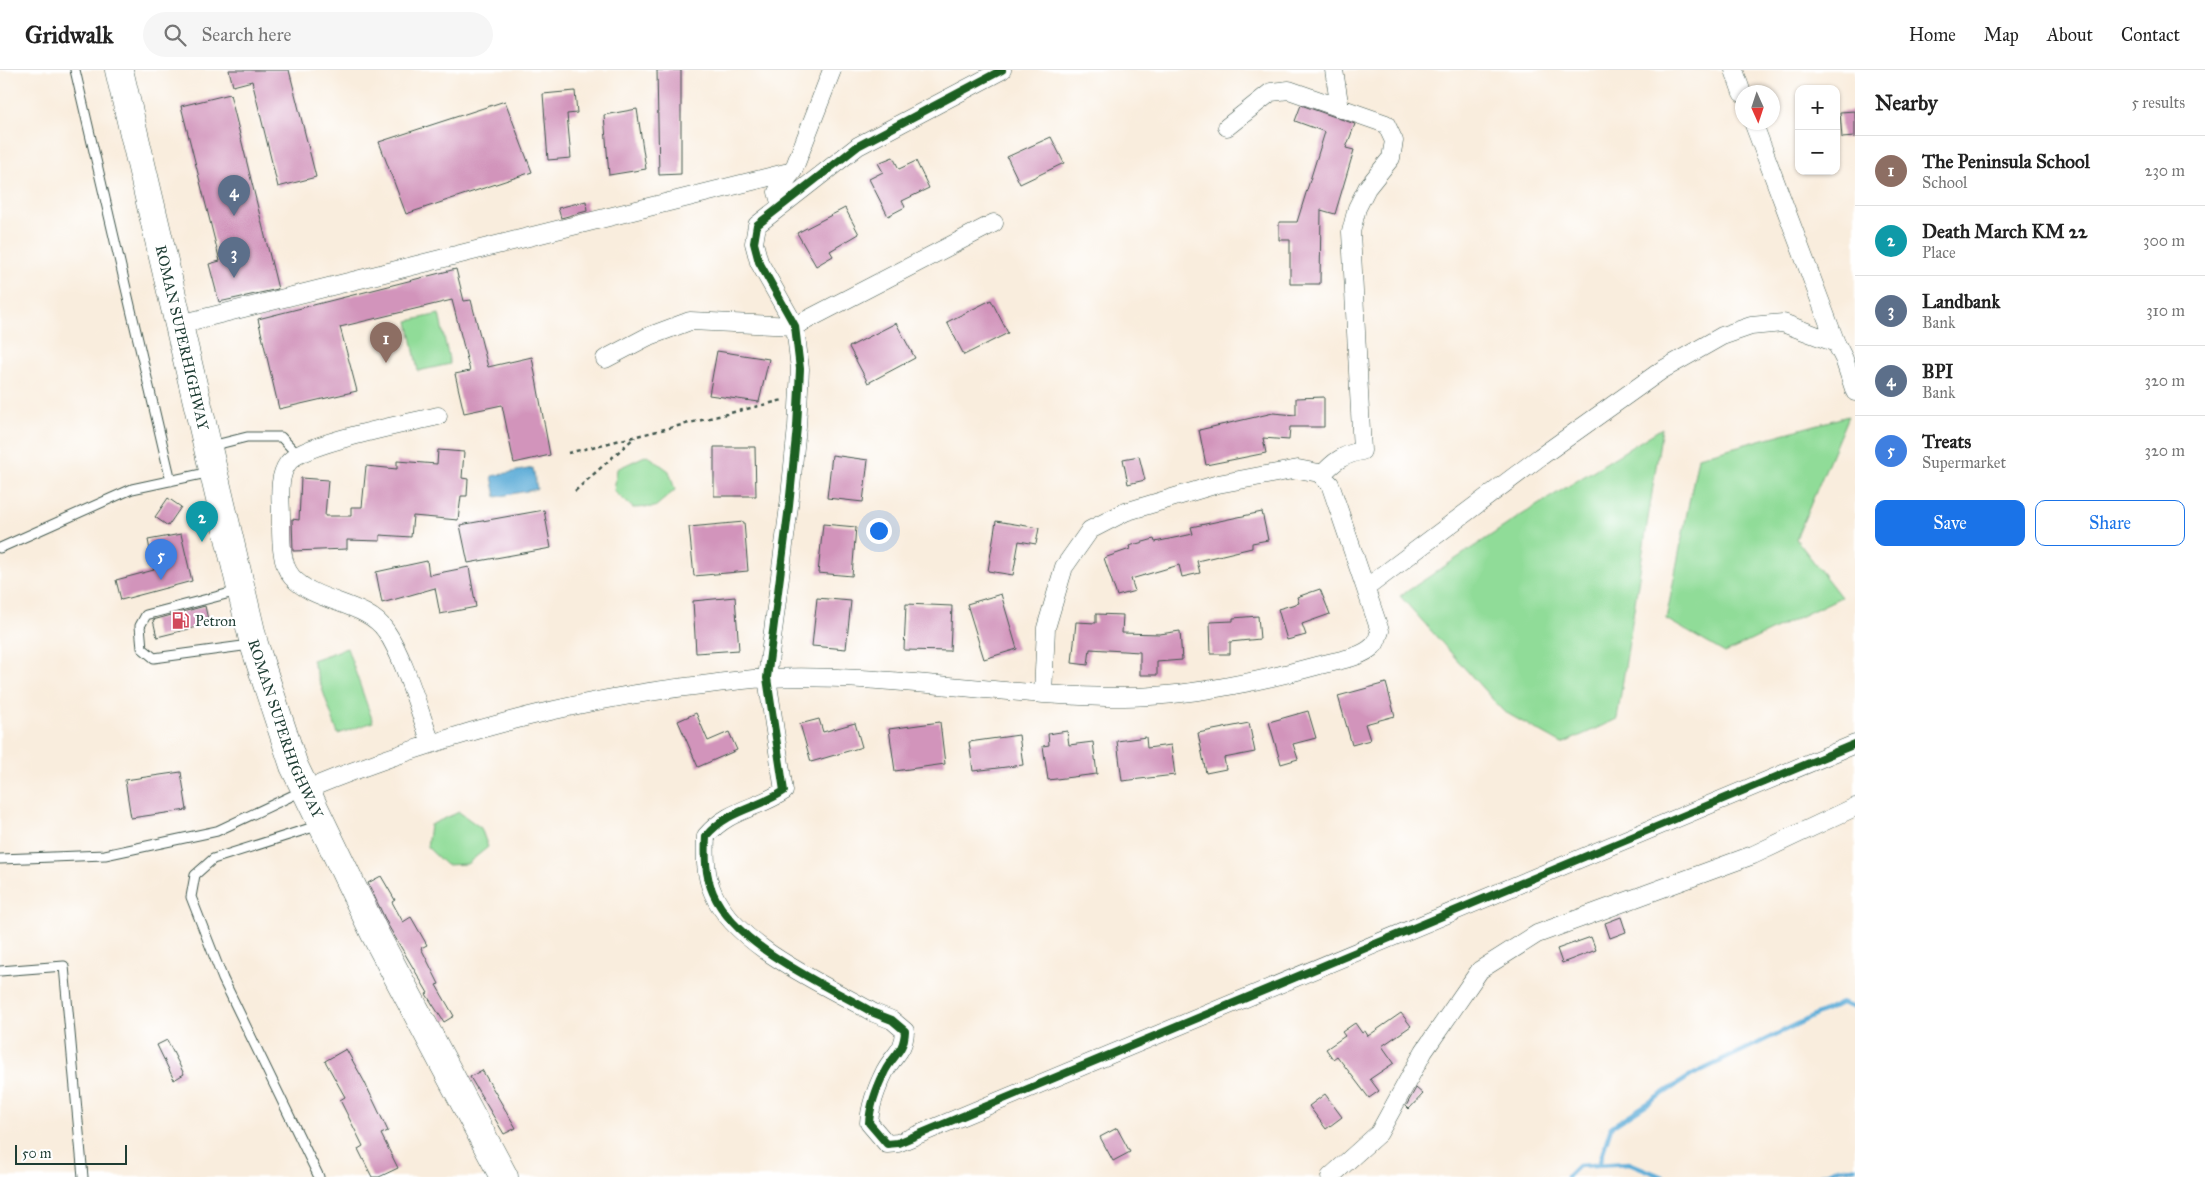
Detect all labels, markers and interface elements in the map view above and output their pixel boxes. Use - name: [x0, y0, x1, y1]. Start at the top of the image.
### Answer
- search box: [143, 12, 493, 57]
- text: Gridwalk: [25, 20, 113, 50]
- icon: search: [161, 21, 189, 49]
- text: Search here: [201, 23, 291, 46]
- text: Home: [1909, 24, 1956, 46]
- text: Map: [1984, 24, 2019, 46]
- text: About: [2047, 24, 2093, 46]
- text: Contact: [2121, 24, 2180, 46]
- north arrow: [1735, 85, 1780, 130]
- map controls: [1795, 85, 1840, 175]
- button: +: [1795, 85, 1840, 130]
- text: Nearby: [1875, 90, 1938, 116]
- text: 5 results: [2131, 93, 2185, 112]
- button: −: [1795, 130, 1840, 175]
- text: The Peninsula School: [1922, 150, 2090, 173]
- text: 1: [1888, 161, 1894, 180]
- text: 230 m: [2145, 161, 2185, 180]
- text: School: [1922, 173, 1967, 192]
- pin: 4: [218, 175, 250, 216]
- text: Death March KM 22: [1922, 220, 2087, 243]
- text: 2: [1887, 231, 1895, 250]
- text: 300 m: [2143, 231, 2185, 250]
- pin: 3: [218, 237, 250, 278]
- street label: ROMAN SUPERHIGHWAY: [152, 243, 213, 432]
- text: Place: [1922, 243, 1956, 262]
- text: Landbank: [1922, 290, 2000, 313]
- text: 3: [1888, 301, 1894, 320]
- text: 310 m: [2146, 301, 2185, 320]
- text: Bank: [1922, 313, 1955, 332]
- pin: 1: [370, 322, 402, 363]
- text: BPI: [1922, 360, 1953, 383]
- text: 4: [1887, 371, 1895, 390]
- text: 320 m: [2145, 371, 2185, 390]
- text: Bank: [1922, 383, 1955, 402]
- text: Treats: [1922, 430, 1971, 453]
- text: 5: [1887, 441, 1895, 460]
- text: 320 m: [2145, 441, 2185, 460]
- text: Supermarket: [1922, 453, 2006, 472]
- button: Save: [1875, 500, 2025, 546]
- button: Share: [2035, 500, 2185, 546]
- pin: 2: [186, 501, 218, 542]
- your location: [866, 518, 892, 544]
- pin: 5: [145, 539, 177, 580]
- fuel station icon: Petron: [171, 611, 191, 631]
- place label: Petron: [195, 612, 236, 630]
- street label: ROMAN SUPERHIGHWAY: [244, 637, 327, 821]
- scale bar: [15, 1142, 128, 1165]
- text: 50 m: [22, 1145, 51, 1162]

